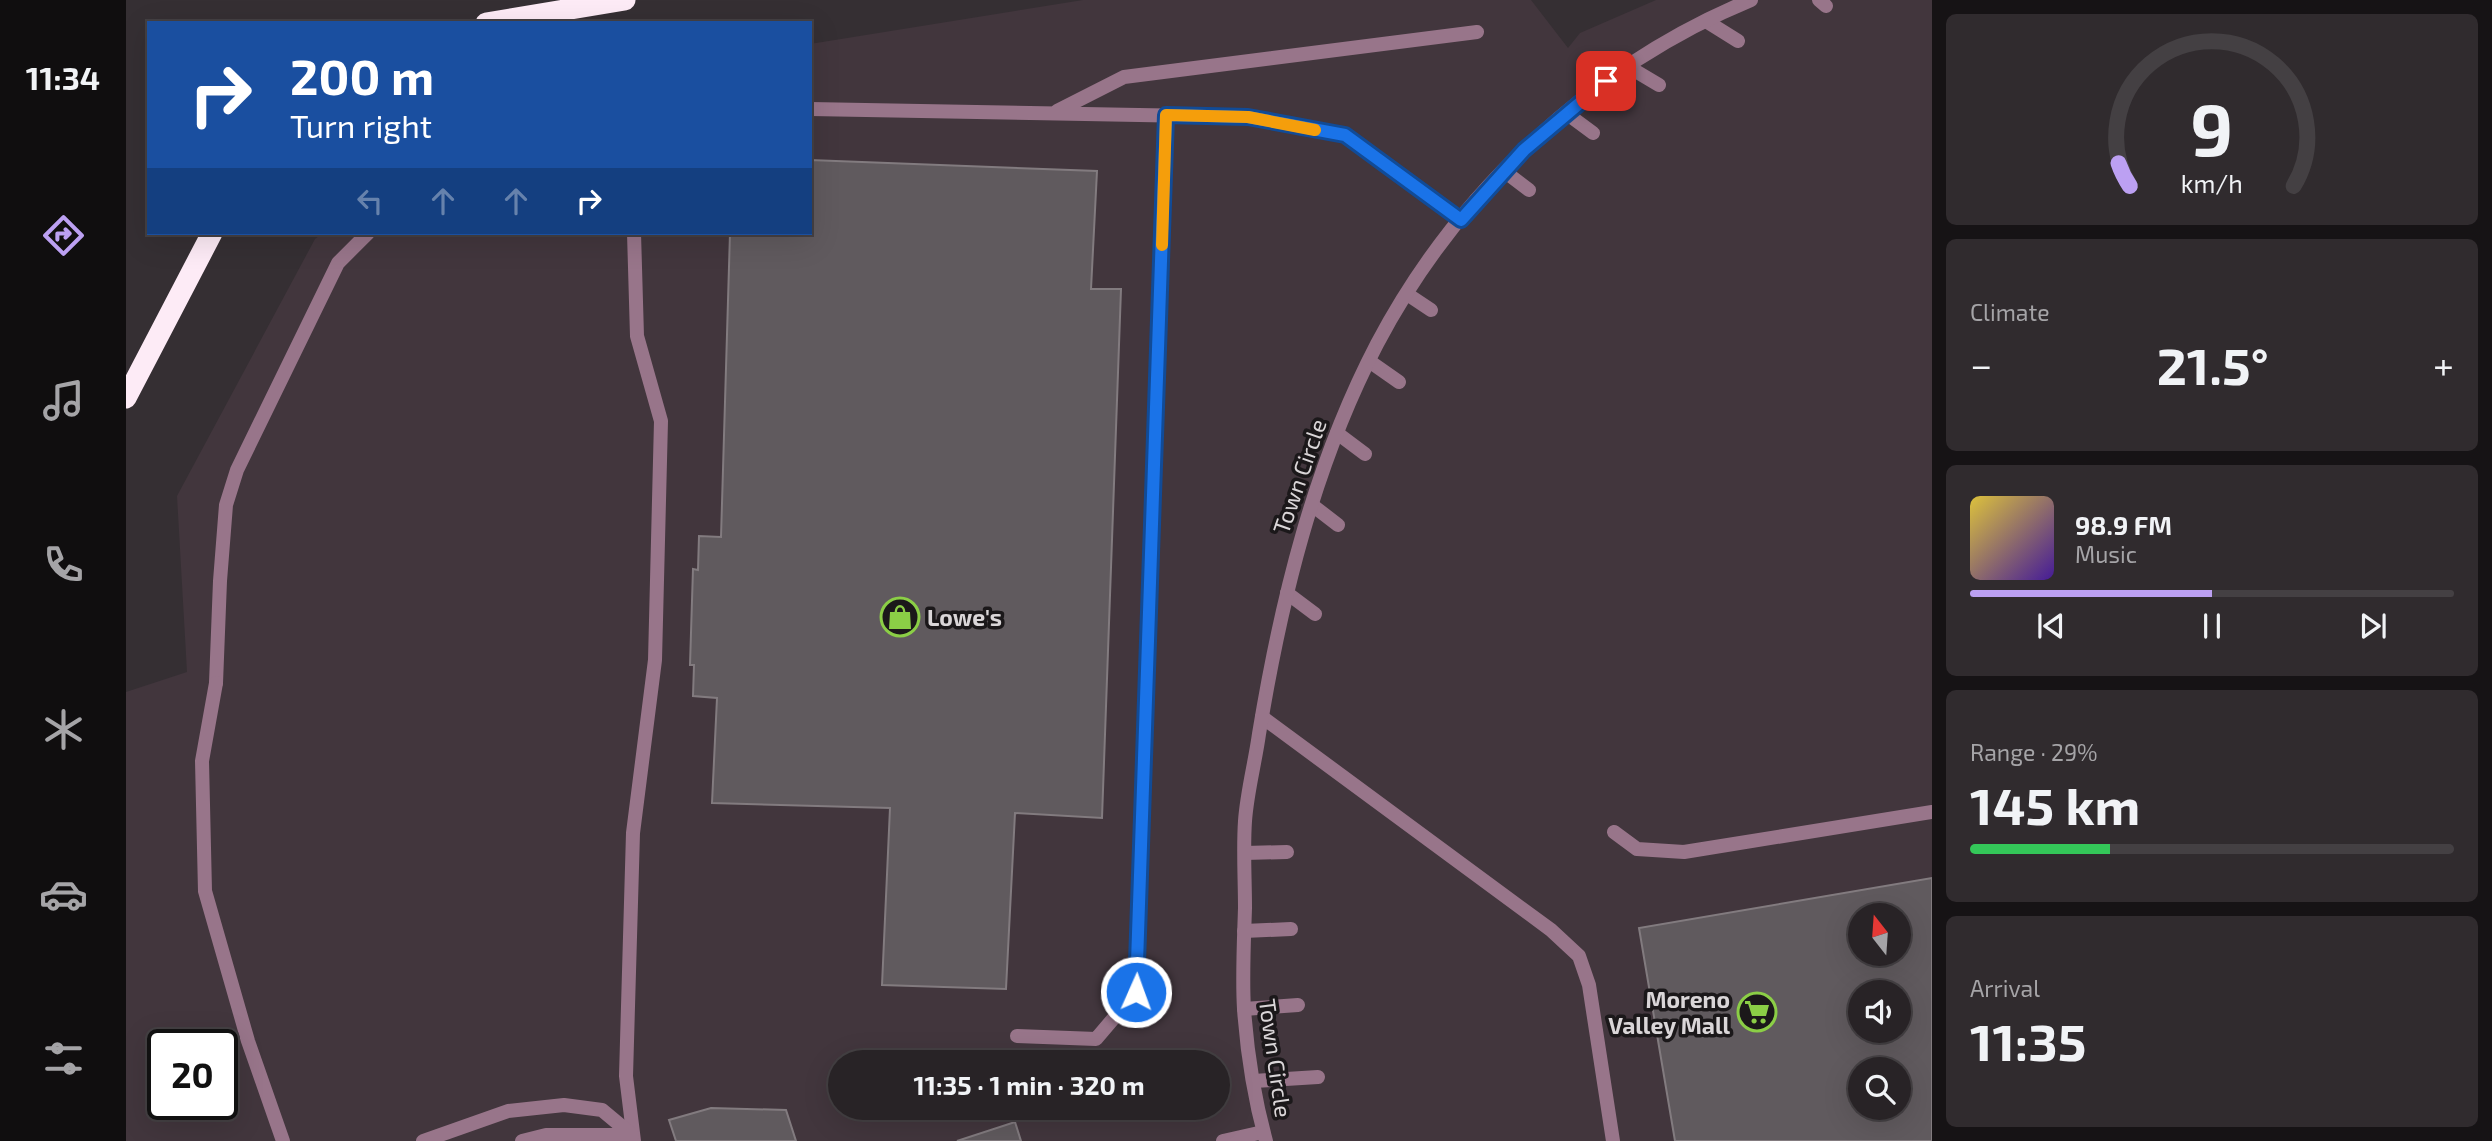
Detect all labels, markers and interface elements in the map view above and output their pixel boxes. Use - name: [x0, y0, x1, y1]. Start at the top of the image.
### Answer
- text: 200 m: [290, 46, 434, 105]
- icon: right: [175, 49, 266, 140]
- pin: [1576, 51, 1636, 111]
- text: 11:34: [26, 58, 100, 96]
- icon: arrive: [1587, 62, 1625, 100]
- text: 9: [2191, 83, 2233, 171]
- text: Turn right: [290, 106, 432, 144]
- text: km/h: [2181, 168, 2243, 198]
- icon: left: [351, 182, 389, 220]
- icon: ahead: [424, 182, 462, 220]
- icon: ahead: [497, 182, 535, 220]
- icon: right: [570, 182, 608, 220]
- icon: directions: [39, 211, 88, 260]
- text: Climate: [1970, 298, 2050, 326]
- text: 21.5°: [2157, 333, 2269, 395]
- text: −: [1970, 341, 1992, 387]
- text: +: [2433, 341, 2454, 387]
- icon: music: [39, 376, 88, 425]
- street label: Town Circle: [1266, 415, 1332, 537]
- text: 98.9 FM: [2075, 509, 2172, 540]
- icon: phone: [39, 540, 88, 589]
- text: Music: [2075, 540, 2137, 568]
- shop icon: Lowe's: [879, 596, 921, 638]
- place label: Lowe's: [927, 603, 1002, 631]
- icon: previous: [2032, 607, 2070, 645]
- icon: pause: [2193, 607, 2231, 645]
- icon: next: [2354, 607, 2392, 645]
- icon: climate: [39, 705, 88, 754]
- text: Range · 29%: [1970, 738, 2098, 766]
- text: 145 km: [1970, 773, 2140, 835]
- icon: car: [39, 870, 88, 919]
- north arrow: [1848, 903, 1911, 966]
- map controls: [1848, 903, 1911, 1120]
- position arrow: [1099, 955, 1173, 1029]
- text: Arrival: [1970, 974, 2040, 1002]
- button: sound: [1848, 980, 1911, 1043]
- place label: Moreno Valley Mall: [1608, 985, 1730, 1039]
- supermarket icon: Moreno Valley Mall: [1736, 991, 1778, 1033]
- street label: Town Circle: [1254, 997, 1298, 1119]
- text: 11:35: [1970, 1009, 2086, 1071]
- speed limit sign: 20: [147, 1029, 238, 1120]
- icon: filters: [39, 1034, 88, 1083]
- button: search: [1848, 1057, 1911, 1120]
- text: 11:35 · 1 min · 320 m: [913, 1069, 1145, 1100]

